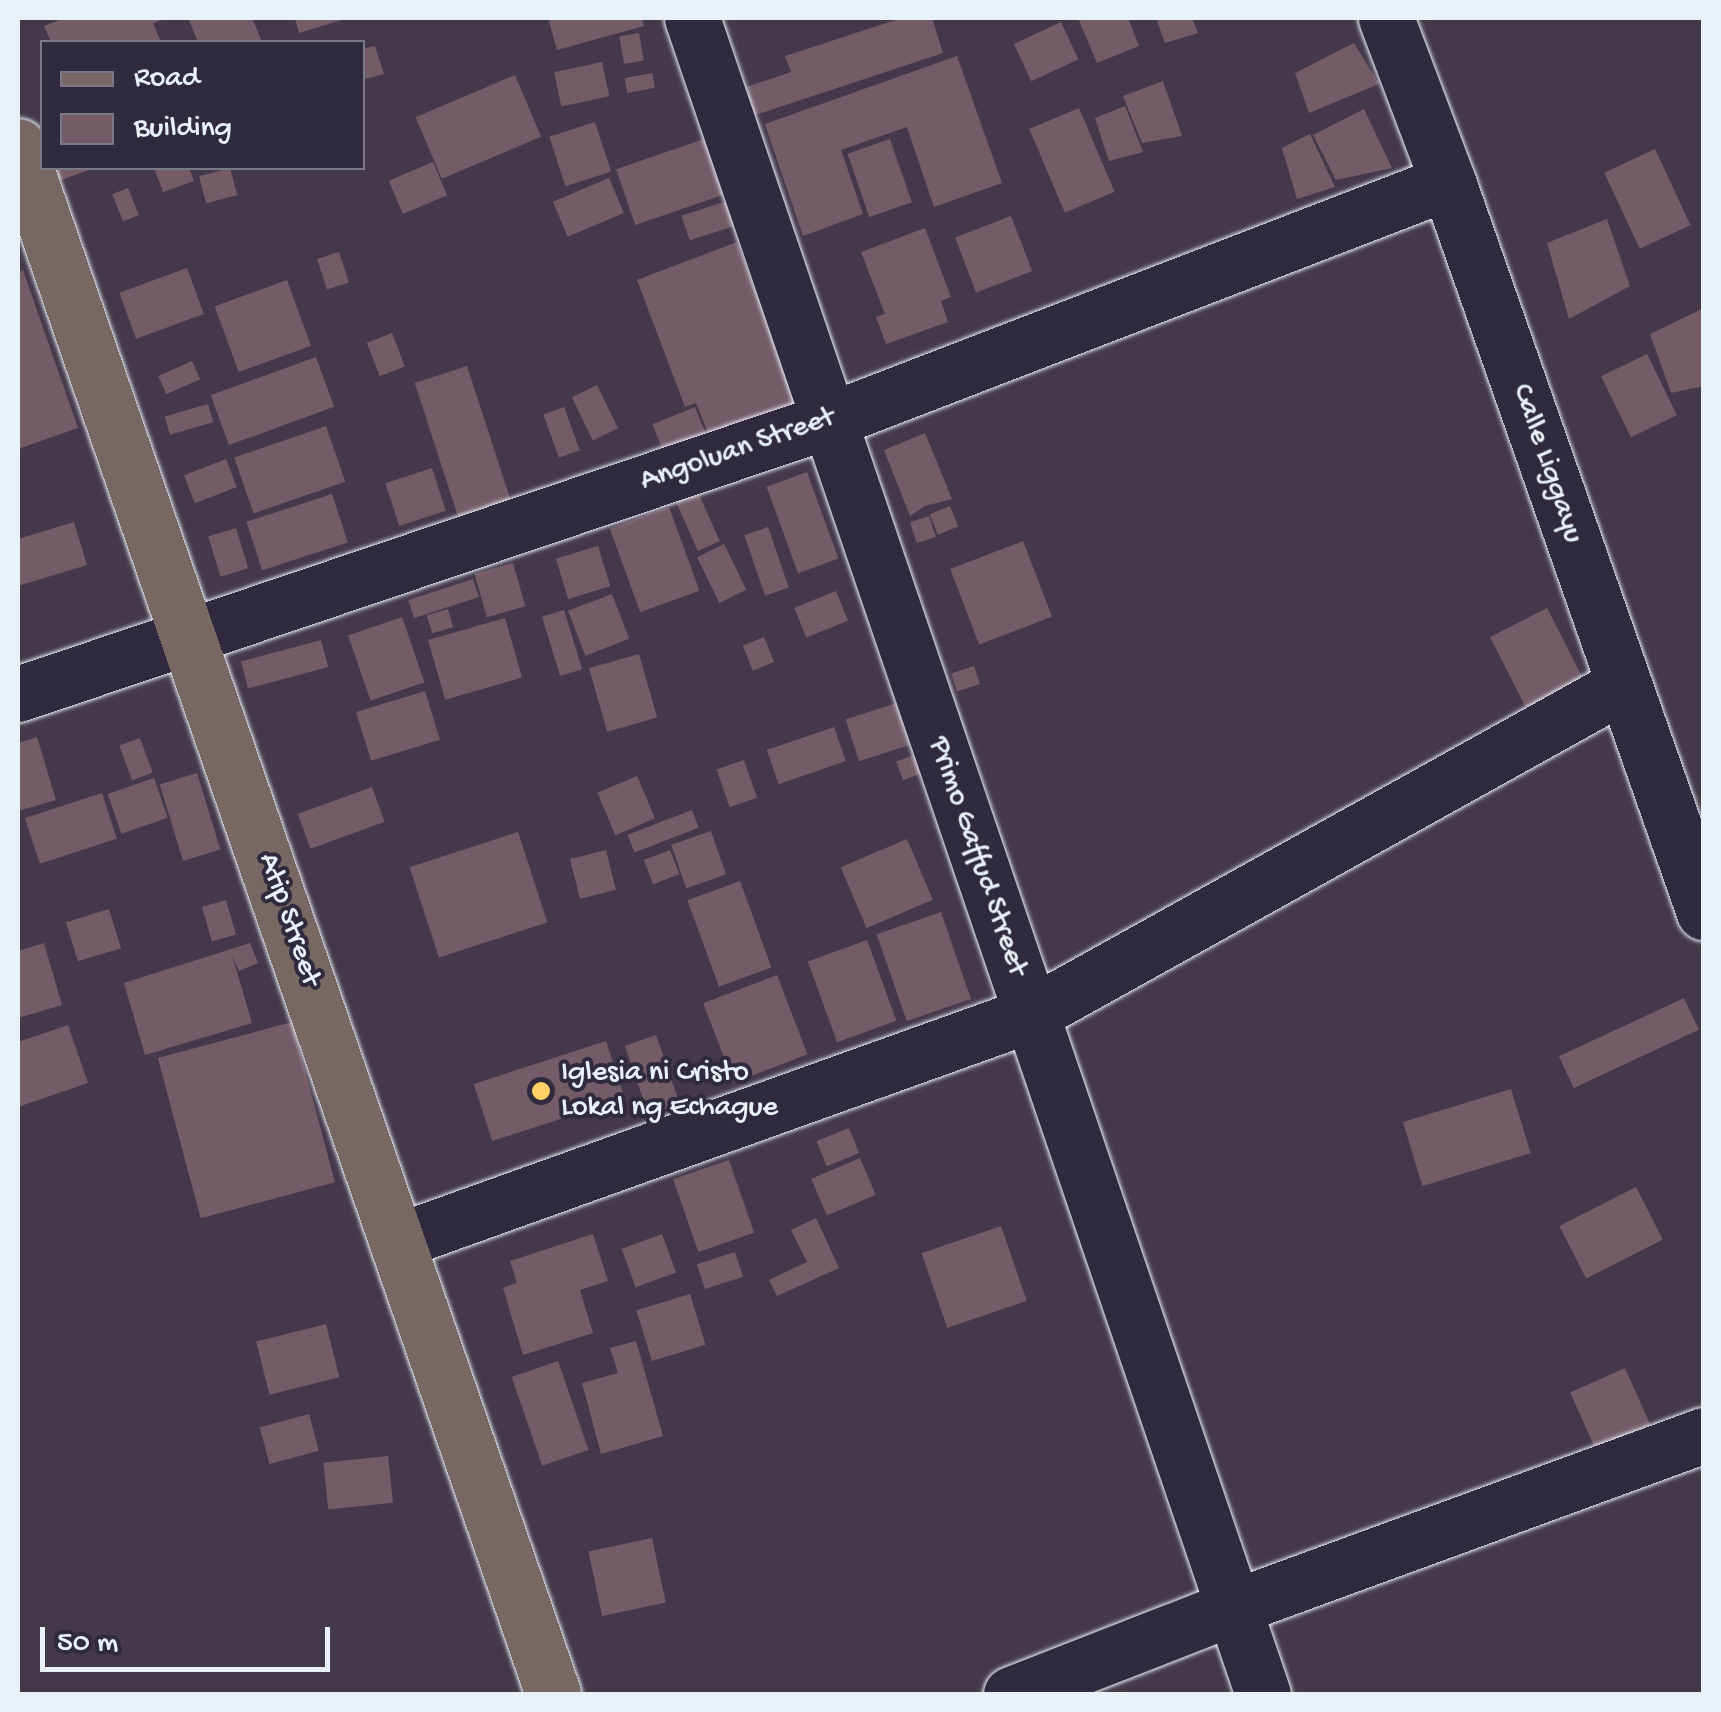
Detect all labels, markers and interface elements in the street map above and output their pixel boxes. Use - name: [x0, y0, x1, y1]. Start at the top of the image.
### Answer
- legend: [40, 40, 365, 170]
- text: Road: [134, 62, 200, 97]
- text: Building: [134, 112, 232, 147]
- street label: Calle Liggayu: [1502, 380, 1590, 548]
- street label: Angoluan Street: [636, 401, 840, 501]
- street label: Primo Gaffud Street: [918, 733, 1034, 981]
- street label: Atip Street: [248, 849, 328, 991]
- place label: Iglesia ni Cristo Lokal ng Echague: [561, 1056, 778, 1126]
- marker: Iglesia ni Cristo Lokal ng Echague: [530, 1080, 552, 1102]
- scale bar: [45, 1607, 335, 1669]
- text: 50 m: [57, 1627, 118, 1662]

